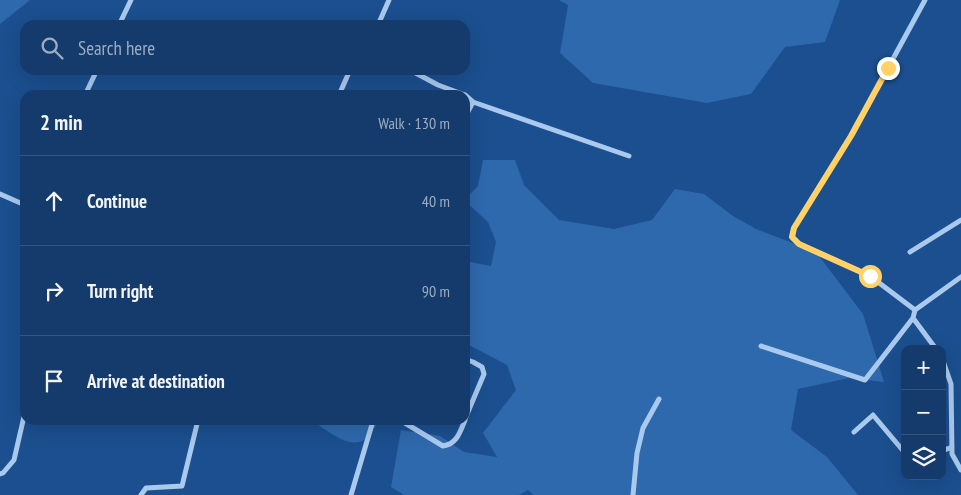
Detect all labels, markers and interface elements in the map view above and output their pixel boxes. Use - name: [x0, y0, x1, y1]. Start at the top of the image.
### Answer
- search box: [20, 20, 470, 75]
- icon: search: [38, 34, 66, 62]
- text: Search here: [78, 36, 155, 60]
- route end: [877, 57, 900, 80]
- text: 2 min: [40, 109, 82, 136]
- text: Walk · 130 m: [378, 113, 450, 133]
- icon: ahead: [40, 187, 68, 215]
- text: Continue: [87, 189, 147, 213]
- text: 40 m: [422, 191, 450, 211]
- route start: [859, 265, 882, 288]
- icon: right: [40, 277, 68, 305]
- text: Turn right: [87, 279, 153, 303]
- text: 90 m: [422, 281, 450, 301]
- map controls: [901, 345, 946, 480]
- button: +: [901, 345, 946, 390]
- icon: arrive: [40, 367, 68, 395]
- text: Arrive at destination: [87, 369, 225, 393]
- button: −: [901, 390, 946, 435]
- button: layers: [901, 435, 946, 480]

